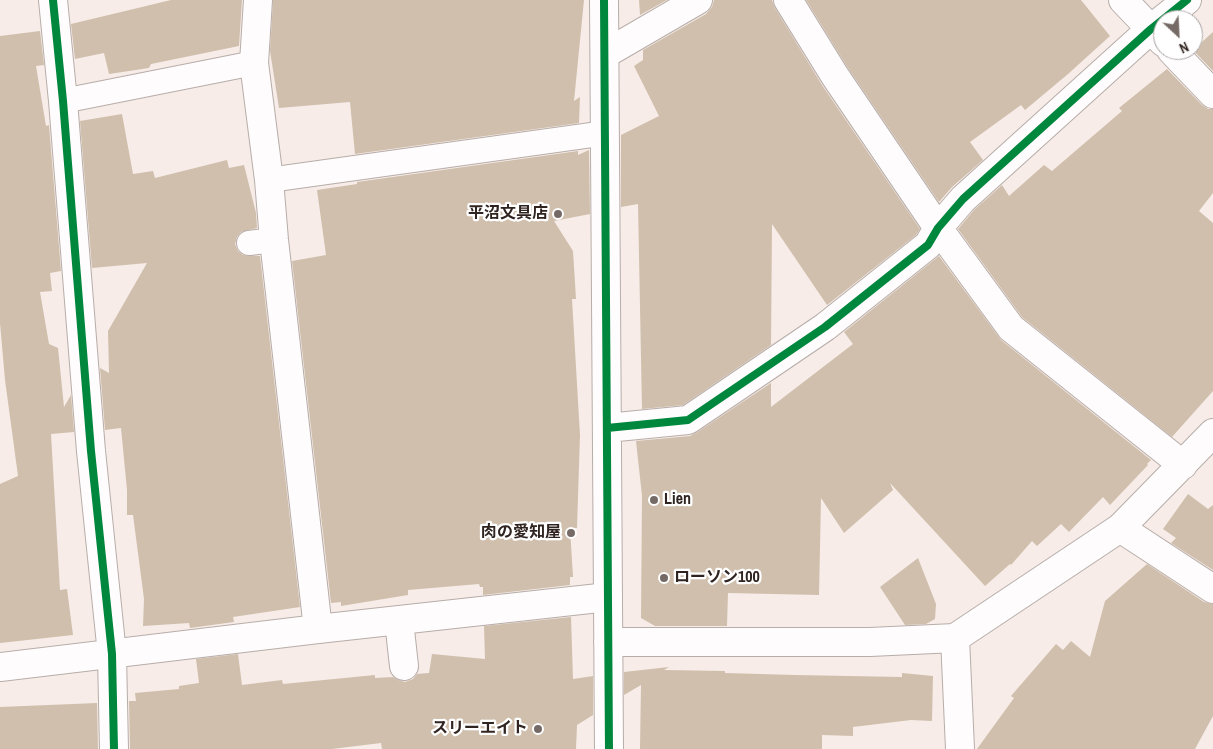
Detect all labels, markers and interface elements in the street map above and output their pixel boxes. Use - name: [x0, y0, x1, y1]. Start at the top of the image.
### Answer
- north arrow: [1153, 10, 1203, 60]
- text: N: [1176, 38, 1191, 58]
- place label: 平沼文具店: [468, 204, 548, 224]
- marker: 平沼文具店: [552, 208, 564, 220]
- place label: Lien: [664, 490, 691, 510]
- marker: Lien: [648, 494, 660, 506]
- place label: 肉の愛知屋: [481, 523, 561, 543]
- marker: 肉の愛知屋: [565, 527, 577, 539]
- place label: ローソン100: [674, 568, 760, 588]
- marker: ローソン100: [658, 572, 670, 584]
- place label: スリーエイト: [432, 719, 528, 739]
- marker: スリーエイト: [532, 723, 544, 735]

